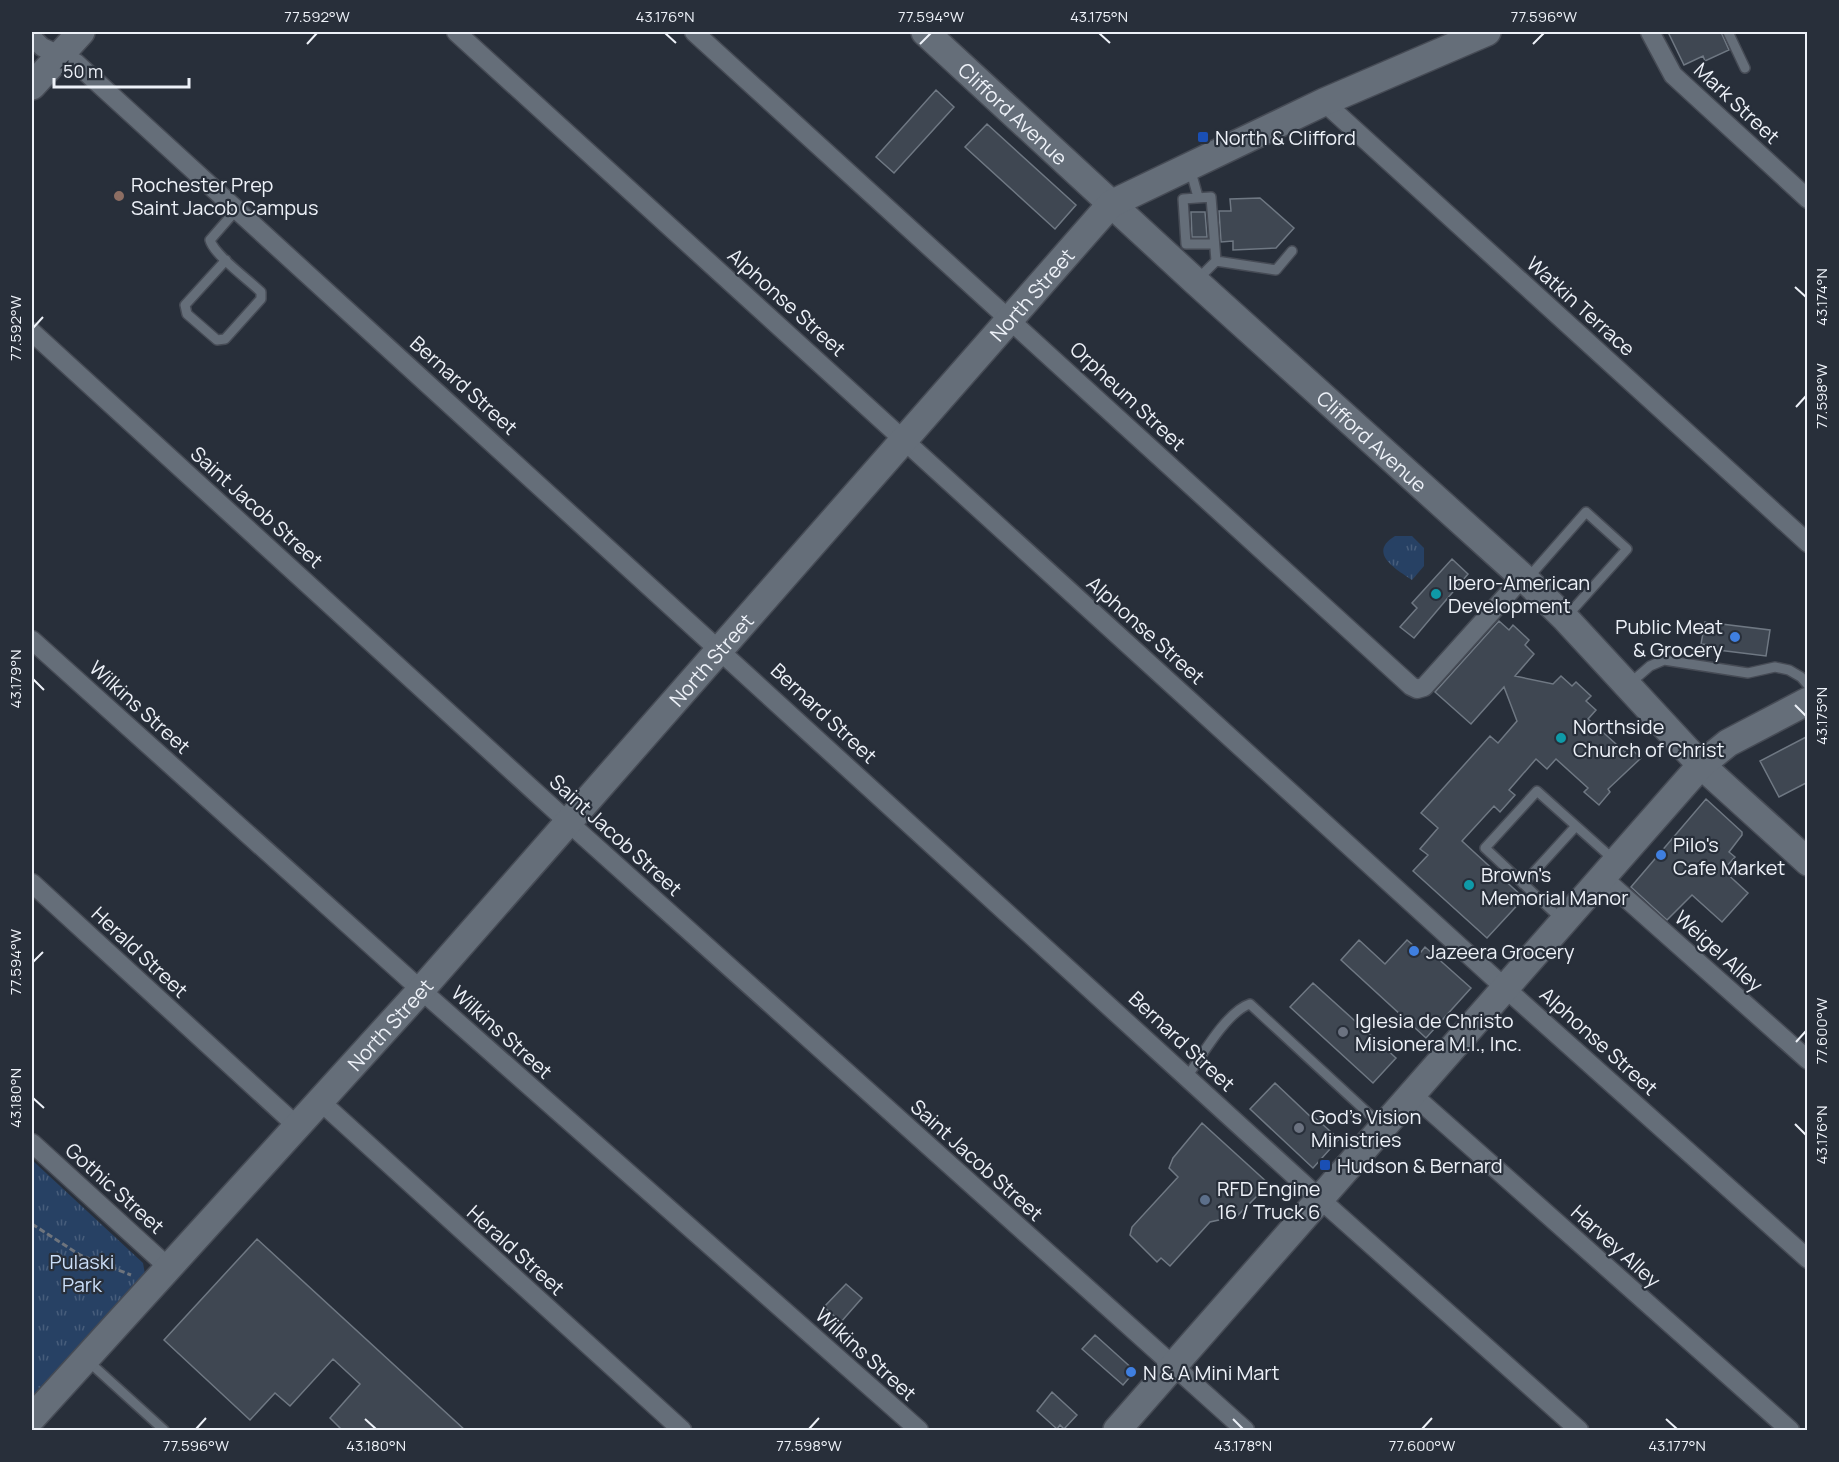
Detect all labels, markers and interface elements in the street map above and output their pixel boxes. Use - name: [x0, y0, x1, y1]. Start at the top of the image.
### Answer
- text: 77.592°W: [284, 6, 350, 27]
- text: 43.176°N: [636, 6, 694, 27]
- text: 77.594°W: [898, 6, 964, 27]
- text: 43.175°N: [1070, 6, 1128, 27]
- text: 77.596°W: [1511, 6, 1577, 27]
- scale bar: [54, 51, 189, 89]
- street label: Clifford Avenue: [953, 56, 1074, 171]
- street label: Mark Street: [1688, 56, 1786, 150]
- text: 50 m: [63, 59, 103, 83]
- place label: North & Clifford: [1215, 124, 1356, 151]
- marker: North & Clifford: [1196, 130, 1210, 144]
- place label: Rochester Prep Saint Jacob Campus: [131, 171, 318, 221]
- marker: Rochester Prep Saint Jacob Campus: [112, 189, 126, 203]
- street label: Alphonse Street: [722, 242, 852, 362]
- street label: North Street: [983, 242, 1080, 347]
- street label: Watkin Terrace: [1521, 250, 1641, 362]
- text: 43.174°N: [1811, 268, 1832, 326]
- text: 77.592°W: [5, 295, 26, 361]
- street label: Bernard Street: [405, 330, 523, 440]
- street label: Orpheum Street: [1064, 335, 1192, 457]
- text: 77.598°W: [1811, 363, 1832, 429]
- street label: Clifford Avenue: [1311, 384, 1433, 498]
- street label: Saint Jacob Street: [185, 440, 329, 574]
- place label: Ibero-American Development: [1448, 569, 1590, 619]
- street label: Alphonse Street: [1081, 570, 1211, 690]
- marker: Ibero-American Development: [1429, 587, 1443, 601]
- street label: North Street: [663, 607, 759, 712]
- place label: Public Meat & Grocery: [1615, 613, 1723, 663]
- marker: Public Meat & Grocery: [1728, 630, 1742, 644]
- text: 43.179°N: [5, 650, 26, 708]
- street label: Wilkins Street: [84, 654, 196, 760]
- street label: Bernard Street: [765, 657, 883, 769]
- text: 43.175°N: [1811, 687, 1832, 745]
- place label: Northside Church of Christ: [1573, 713, 1725, 763]
- marker: Northside Church of Christ: [1554, 731, 1568, 745]
- street label: Saint Jacob Street: [544, 768, 688, 902]
- place label: Pilo's Cafe Market: [1673, 831, 1785, 881]
- marker: Pilo's Cafe Market: [1654, 848, 1668, 862]
- place label: Brown's Memorial Manor: [1481, 861, 1628, 911]
- marker: Brown's Memorial Manor: [1462, 878, 1476, 892]
- street label: Herald Street: [86, 900, 194, 1004]
- street label: Weigel Alley: [1669, 904, 1769, 998]
- text: 77.594°W: [5, 929, 26, 995]
- place label: Jazeera Grocery: [1426, 938, 1575, 965]
- marker: Jazeera Grocery: [1407, 944, 1421, 958]
- street label: North Street: [341, 973, 439, 1076]
- street label: Wilkins Street: [446, 979, 558, 1085]
- street label: Alphonse Street: [1534, 981, 1664, 1101]
- street label: Bernard Street: [1123, 985, 1241, 1097]
- text: 77.600°W: [1811, 998, 1832, 1064]
- place label: Iglesia de Christo Misionera M.I., Inc.: [1355, 1007, 1522, 1057]
- marker: Iglesia de Christo Misionera M.I., Inc.: [1336, 1025, 1350, 1039]
- text: 43.180°N: [5, 1068, 26, 1128]
- street label: Saint Jacob Street: [905, 1093, 1049, 1227]
- place label: God's Vision Ministries: [1311, 1103, 1421, 1153]
- text: 43.176°N: [1811, 1106, 1832, 1164]
- marker: God's Vision Ministries: [1292, 1121, 1306, 1135]
- street label: Gothic Street: [60, 1136, 170, 1240]
- place label: Hudson & Bernard: [1337, 1152, 1503, 1179]
- marker: Hudson & Bernard: [1318, 1158, 1332, 1172]
- place label: RFD Engine 16 / Truck 6: [1217, 1175, 1320, 1225]
- marker: RFD Engine 16 / Truck 6: [1198, 1193, 1212, 1207]
- street label: Herald Street: [461, 1199, 571, 1301]
- street label: Harvey Alley: [1565, 1199, 1667, 1294]
- park label: Pulaski Park: [50, 1248, 114, 1298]
- street label: Wilkins Street: [810, 1301, 922, 1407]
- place label: N & A Mini Mart: [1143, 1359, 1280, 1386]
- marker: N & A Mini Mart: [1124, 1365, 1138, 1379]
- text: 77.596°W: [163, 1435, 229, 1456]
- text: 43.180°N: [346, 1435, 406, 1456]
- text: 77.598°W: [776, 1435, 842, 1456]
- text: 43.178°N: [1214, 1435, 1272, 1456]
- text: 77.600°W: [1389, 1435, 1455, 1456]
- text: 43.177°N: [1648, 1435, 1706, 1456]

